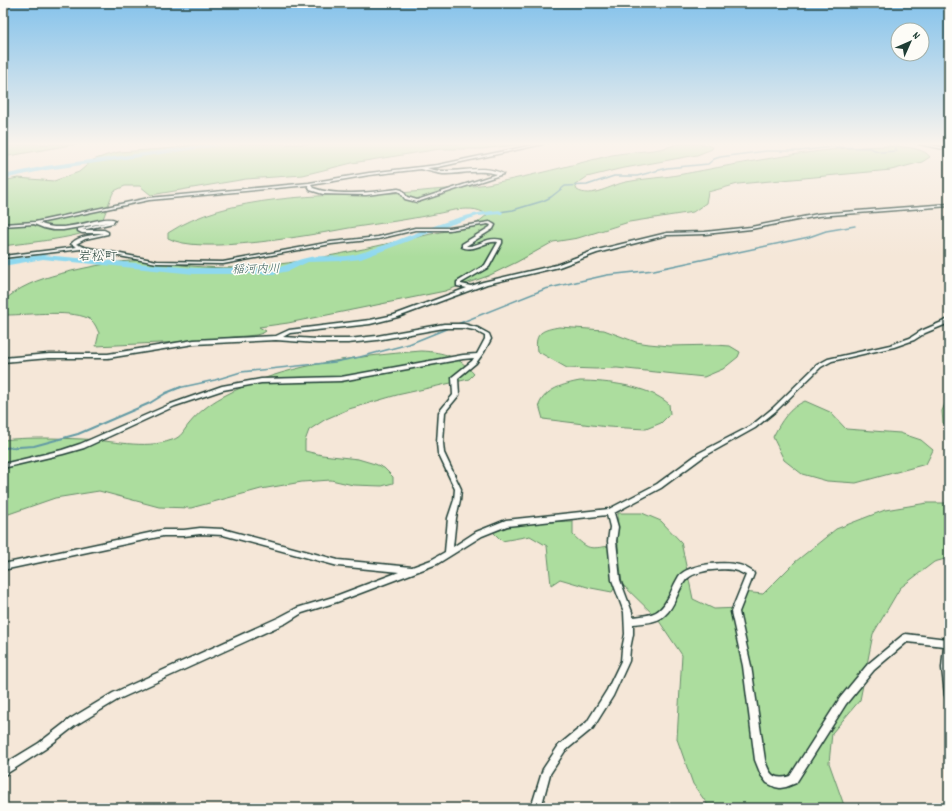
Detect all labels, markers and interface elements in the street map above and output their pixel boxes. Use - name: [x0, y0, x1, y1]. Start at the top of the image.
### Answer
- north arrow: [890, 22, 930, 62]
- text: N: [908, 29, 924, 44]
- district label: 岩松町: [78, 248, 118, 267]
- water label: 稲河内川: [232, 261, 280, 279]

